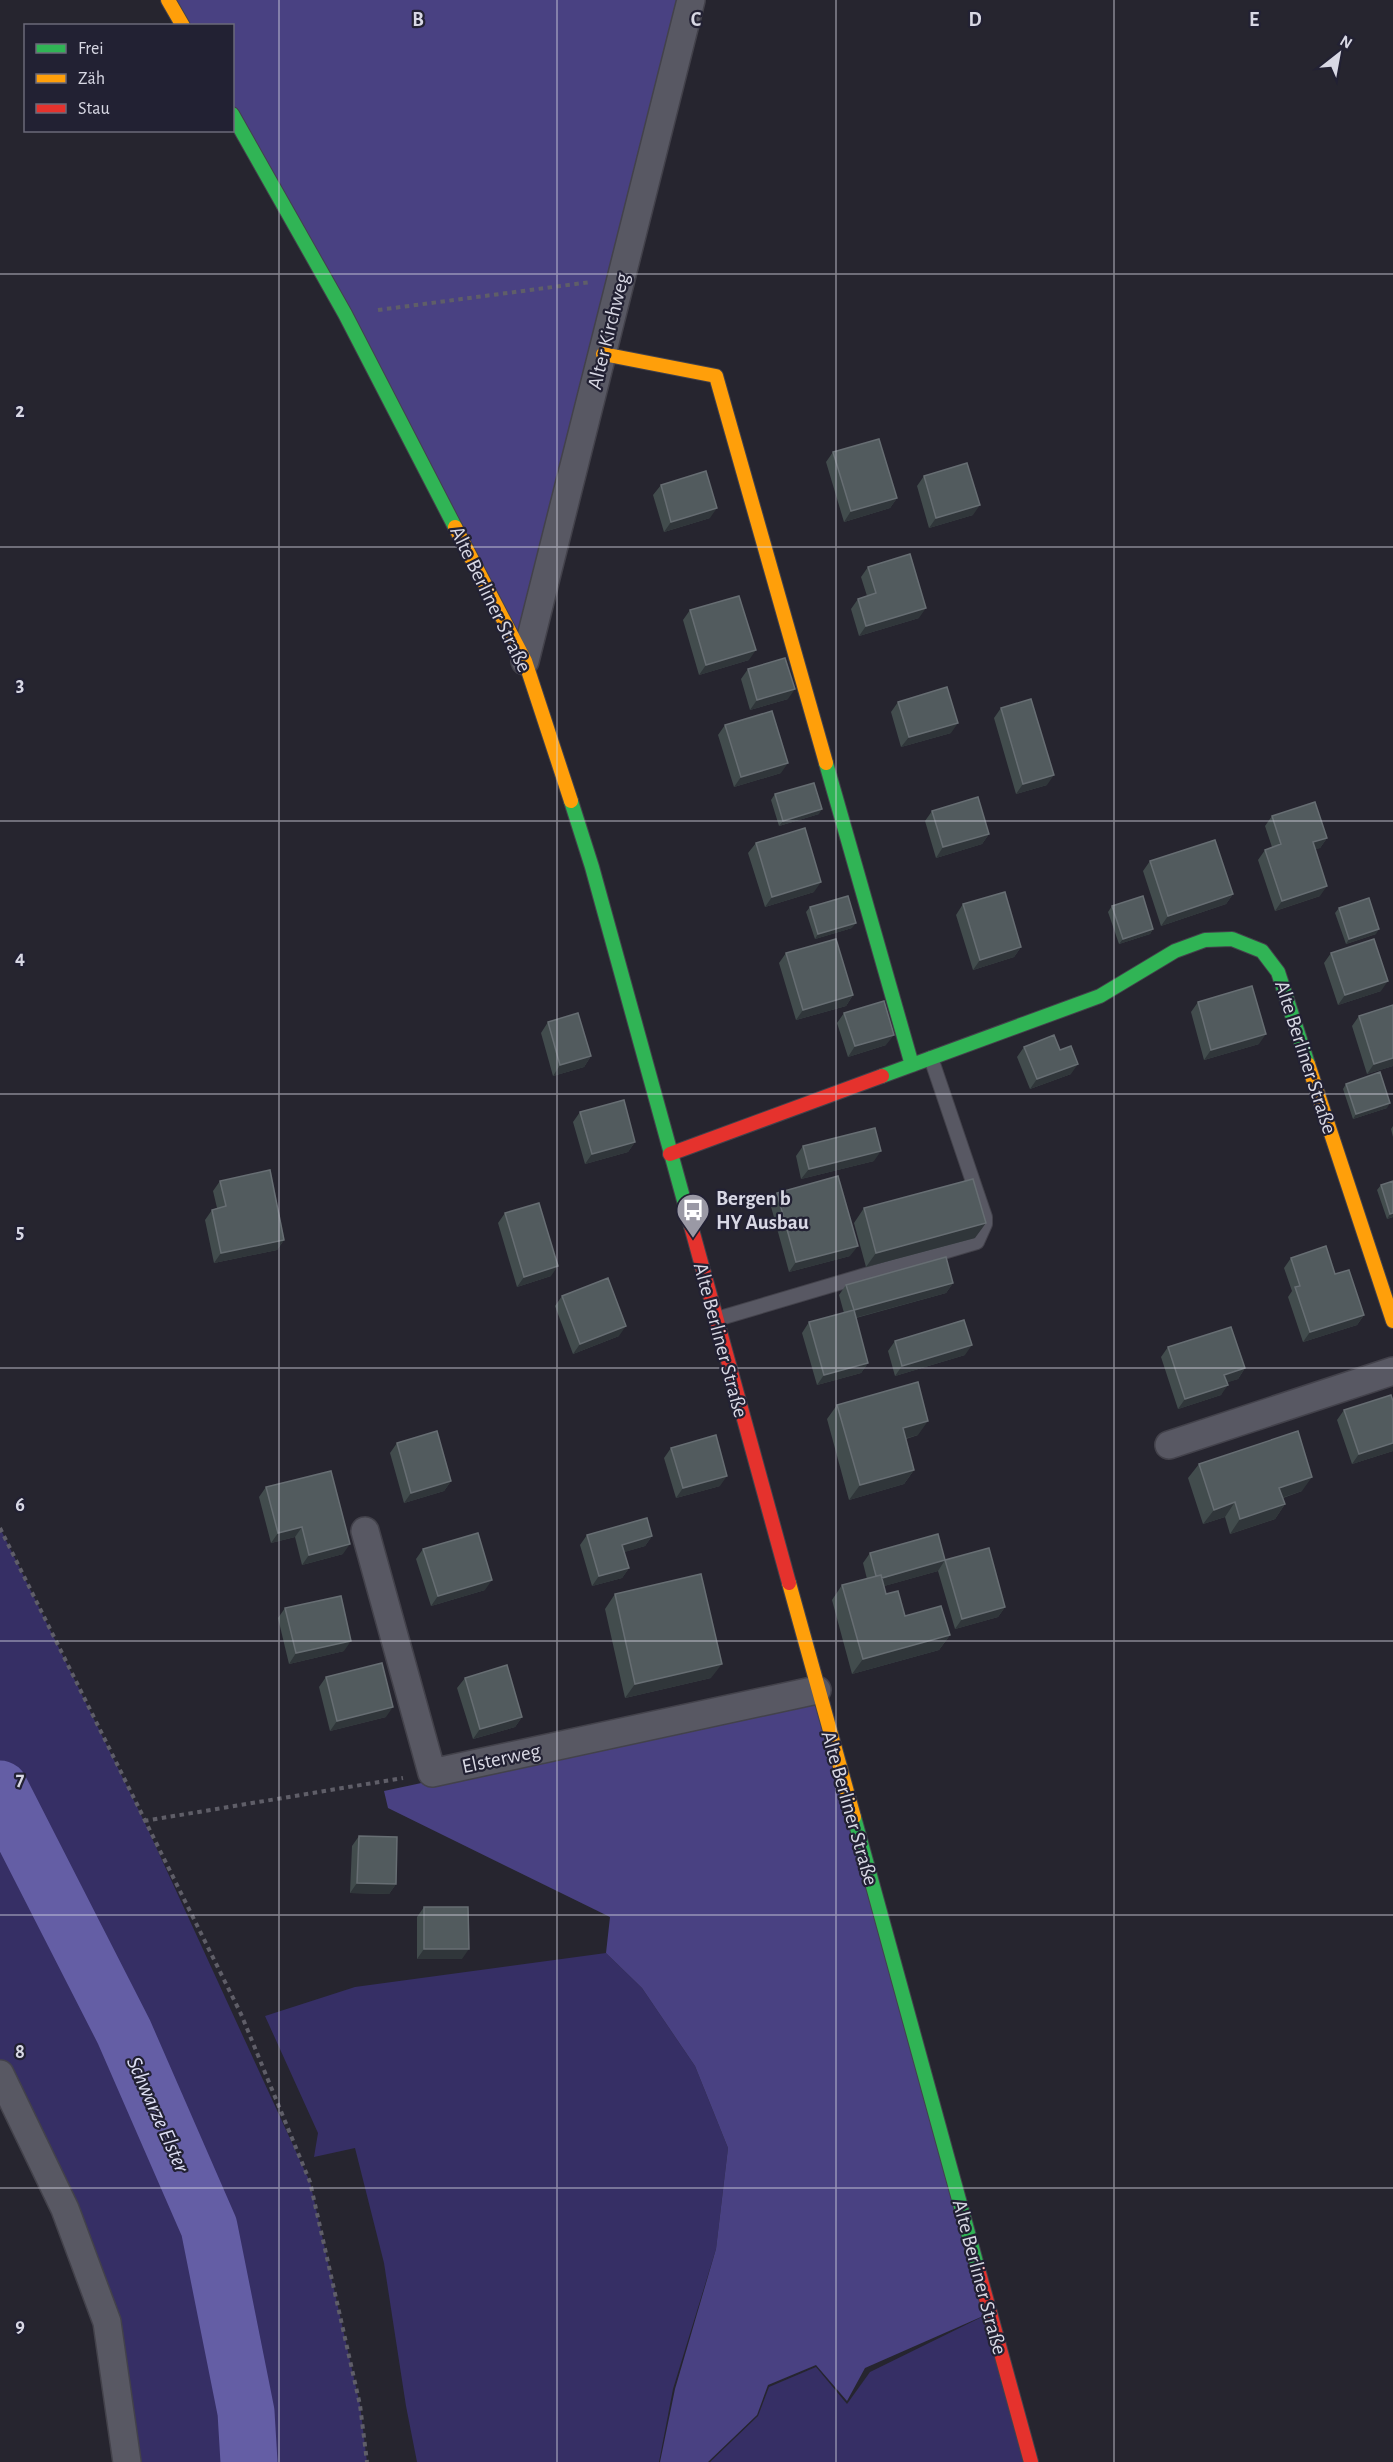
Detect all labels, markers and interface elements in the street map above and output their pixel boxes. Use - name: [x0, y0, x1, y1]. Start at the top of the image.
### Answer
- text: B: [412, 10, 424, 30]
- text: C: [691, 10, 702, 30]
- text: D: [968, 10, 982, 30]
- text: E: [1249, 10, 1259, 30]
- legend: [24, 24, 234, 132]
- north arrow: [1309, 24, 1369, 84]
- text: N: [1337, 32, 1355, 52]
- text: Frei: [78, 40, 104, 58]
- text: Zäh: [78, 70, 105, 88]
- text: Stau: [78, 100, 110, 118]
- street label: Alter Kirchweg: [584, 270, 633, 391]
- text: 2: [15, 401, 25, 421]
- street label: Alte Berliner Straße: [446, 523, 535, 676]
- text: 3: [16, 675, 24, 695]
- text: 4: [15, 948, 25, 968]
- street label: Alte Berliner Straße: [1271, 978, 1340, 1136]
- place label: Bergen b HY Ausbau: [716, 1188, 809, 1233]
- bus stop icon: Bergen b HY Ausbau: [675, 1192, 711, 1239]
- text: 5: [16, 1222, 24, 1242]
- street label: Alte Berliner Straße: [690, 1260, 751, 1420]
- text: 6: [15, 1495, 25, 1515]
- street label: Alte Berliner Straße: [817, 1729, 882, 1888]
- street label: Elsterweg: [460, 1740, 543, 1777]
- text: 7: [16, 1769, 25, 1789]
- text: 8: [15, 2042, 25, 2062]
- water label: Schwarze Elster: [123, 2053, 194, 2176]
- street label: Alte Berliner Straße: [949, 2197, 1010, 2357]
- text: 9: [15, 2316, 25, 2336]

